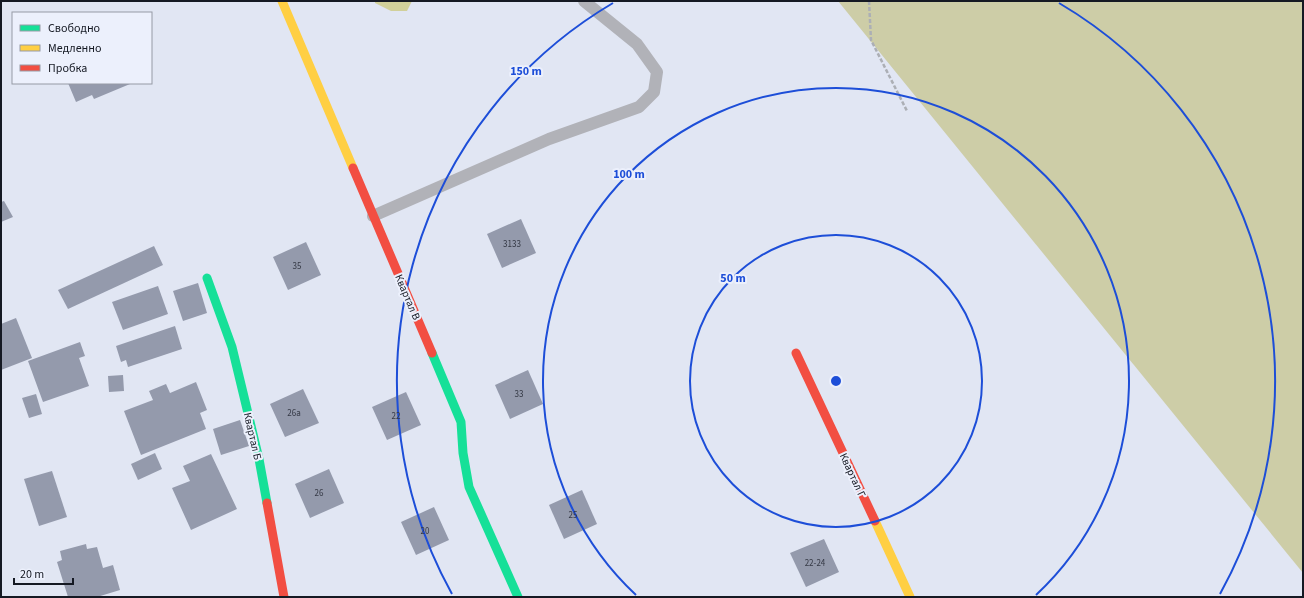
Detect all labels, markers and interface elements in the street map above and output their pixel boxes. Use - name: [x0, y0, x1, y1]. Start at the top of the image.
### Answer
- legend: [12, 12, 152, 84]
- text: Свободно: [48, 20, 100, 37]
- text: Медленно: [48, 40, 102, 57]
- text: Пробка: [48, 60, 87, 77]
- text: 150 m: [510, 63, 542, 80]
- text: 100 m: [613, 166, 645, 183]
- house number: 3133: [503, 238, 521, 251]
- house number: 35: [293, 260, 302, 273]
- text: 50 m: [720, 270, 746, 287]
- street label: Квартал В: [391, 272, 424, 323]
- centre of rings: [829, 374, 843, 388]
- house number: 33: [515, 388, 524, 401]
- house number: 26а: [287, 407, 301, 420]
- house number: 22: [392, 410, 401, 423]
- street label: Квартал Б: [240, 411, 265, 461]
- street label: Квартал Г: [836, 451, 870, 500]
- house number: 26: [315, 487, 324, 500]
- house number: 25: [569, 509, 578, 522]
- house number: 20: [421, 525, 430, 538]
- house number: 22-24: [805, 557, 826, 570]
- scale bar: [14, 560, 73, 586]
- text: 20 m: [20, 566, 44, 583]

